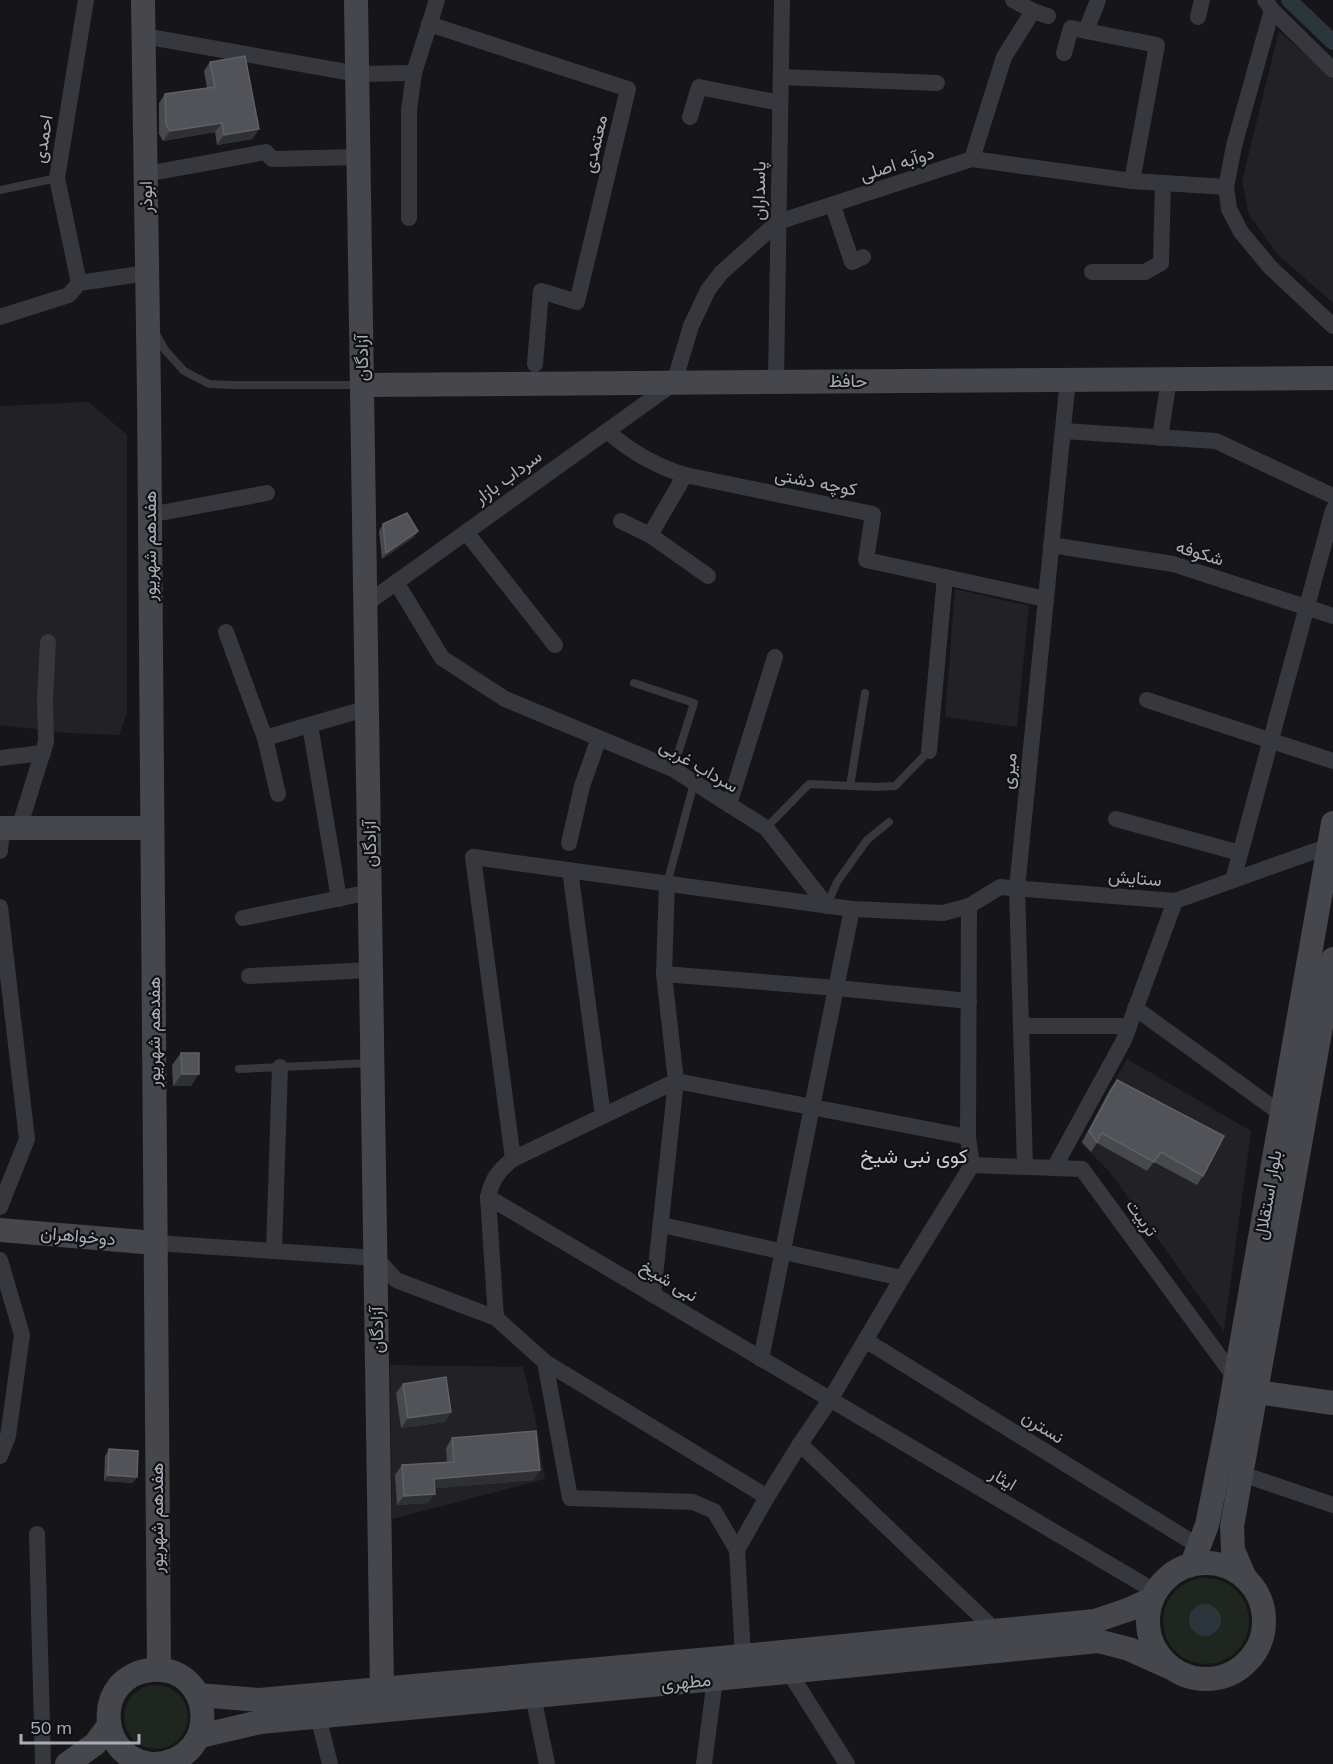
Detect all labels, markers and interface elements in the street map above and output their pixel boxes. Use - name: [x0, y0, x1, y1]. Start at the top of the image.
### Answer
- street label: احمدی: [27, 113, 58, 165]
- street label: معتمدی: [577, 113, 612, 175]
- street label: دوآبه اصلی: [857, 141, 937, 186]
- street label: پاسداران: [746, 161, 772, 221]
- street label: ابوذر: [134, 181, 157, 214]
- street label: آزادگان: [350, 333, 373, 381]
- street label: حافظ: [829, 369, 867, 392]
- street label: سرداب بازار: [468, 444, 546, 509]
- street label: کوچه دشتی: [773, 462, 859, 502]
- street label: هفدهم شهریور: [138, 491, 162, 602]
- street label: شکوفه: [1173, 534, 1227, 571]
- street label: سرداب غربی: [656, 734, 743, 797]
- street label: میری: [995, 752, 1022, 790]
- street label: آزادگان: [358, 819, 381, 867]
- street label: ستایش: [1107, 864, 1163, 891]
- street label: هفدهم شهریور: [142, 977, 166, 1088]
- district label: کوی نبی شیخ: [860, 1143, 968, 1170]
- street label: بلوار استقلال: [1248, 1148, 1287, 1242]
- street label: تربیت: [1121, 1195, 1164, 1241]
- street label: دوخواهران: [39, 1221, 117, 1250]
- street label: نبی شیخ: [636, 1254, 702, 1308]
- street label: آزادگان: [365, 1305, 388, 1353]
- street label: نسترن: [1018, 1405, 1069, 1448]
- street label: ایثار: [985, 1461, 1021, 1496]
- street label: هفدهم شهریور: [145, 1463, 169, 1574]
- street label: مطهری: [660, 1668, 712, 1695]
- scale bar: [21, 1707, 140, 1745]
- text: 50 m: [30, 1716, 72, 1739]

